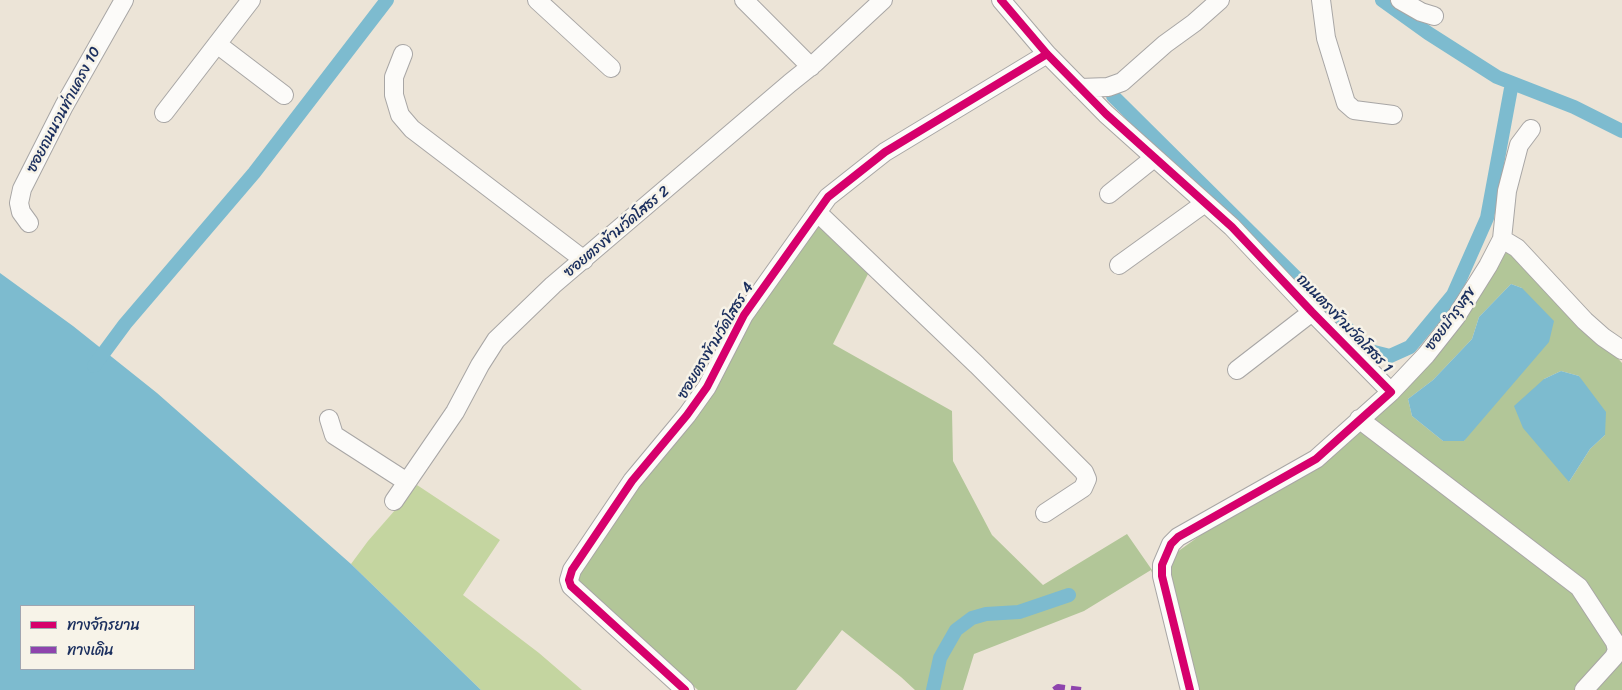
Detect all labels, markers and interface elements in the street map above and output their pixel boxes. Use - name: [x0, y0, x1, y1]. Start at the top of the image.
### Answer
- street label: ซอยถนนวนท่าแครง 10: [23, 44, 105, 176]
- street label: ซอยตรงข้ามวัดโสธร 2: [561, 183, 673, 281]
- street label: ถนนตรงข้ามวัดโสธร 1: [1292, 271, 1396, 377]
- street label: ซอยตรงข้ามวัดโสธร 4: [674, 279, 758, 403]
- street label: ซอยบำรุงสุข: [1422, 283, 1480, 355]
- legend: [20, 605, 195, 670]
- text: ทางจักรยาน: [67, 612, 140, 638]
- text: ทางเดิน: [67, 637, 114, 663]

